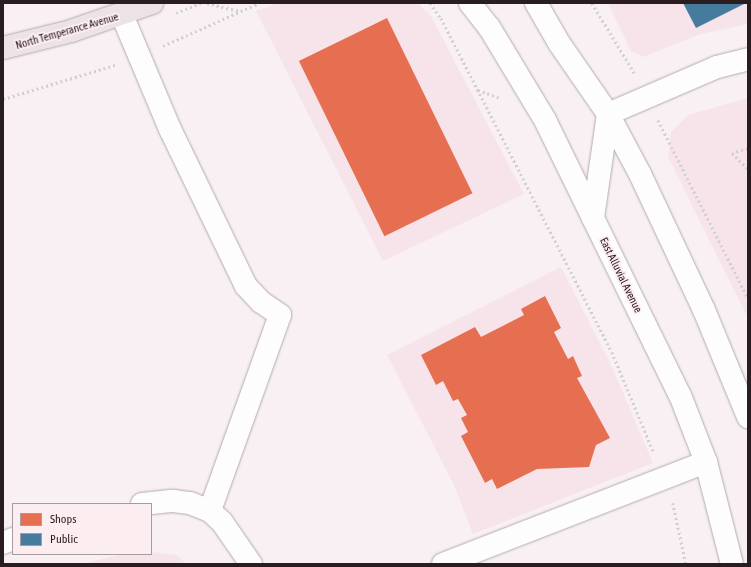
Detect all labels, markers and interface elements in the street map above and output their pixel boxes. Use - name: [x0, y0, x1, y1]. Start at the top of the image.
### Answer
- street label: North Temperance Avenue: [14, 10, 120, 52]
- street label: East Alluvial Avenue: [597, 235, 645, 315]
- legend: [12, 503, 152, 555]
- text: Shops: [50, 512, 76, 526]
- text: Public: [50, 532, 78, 546]

